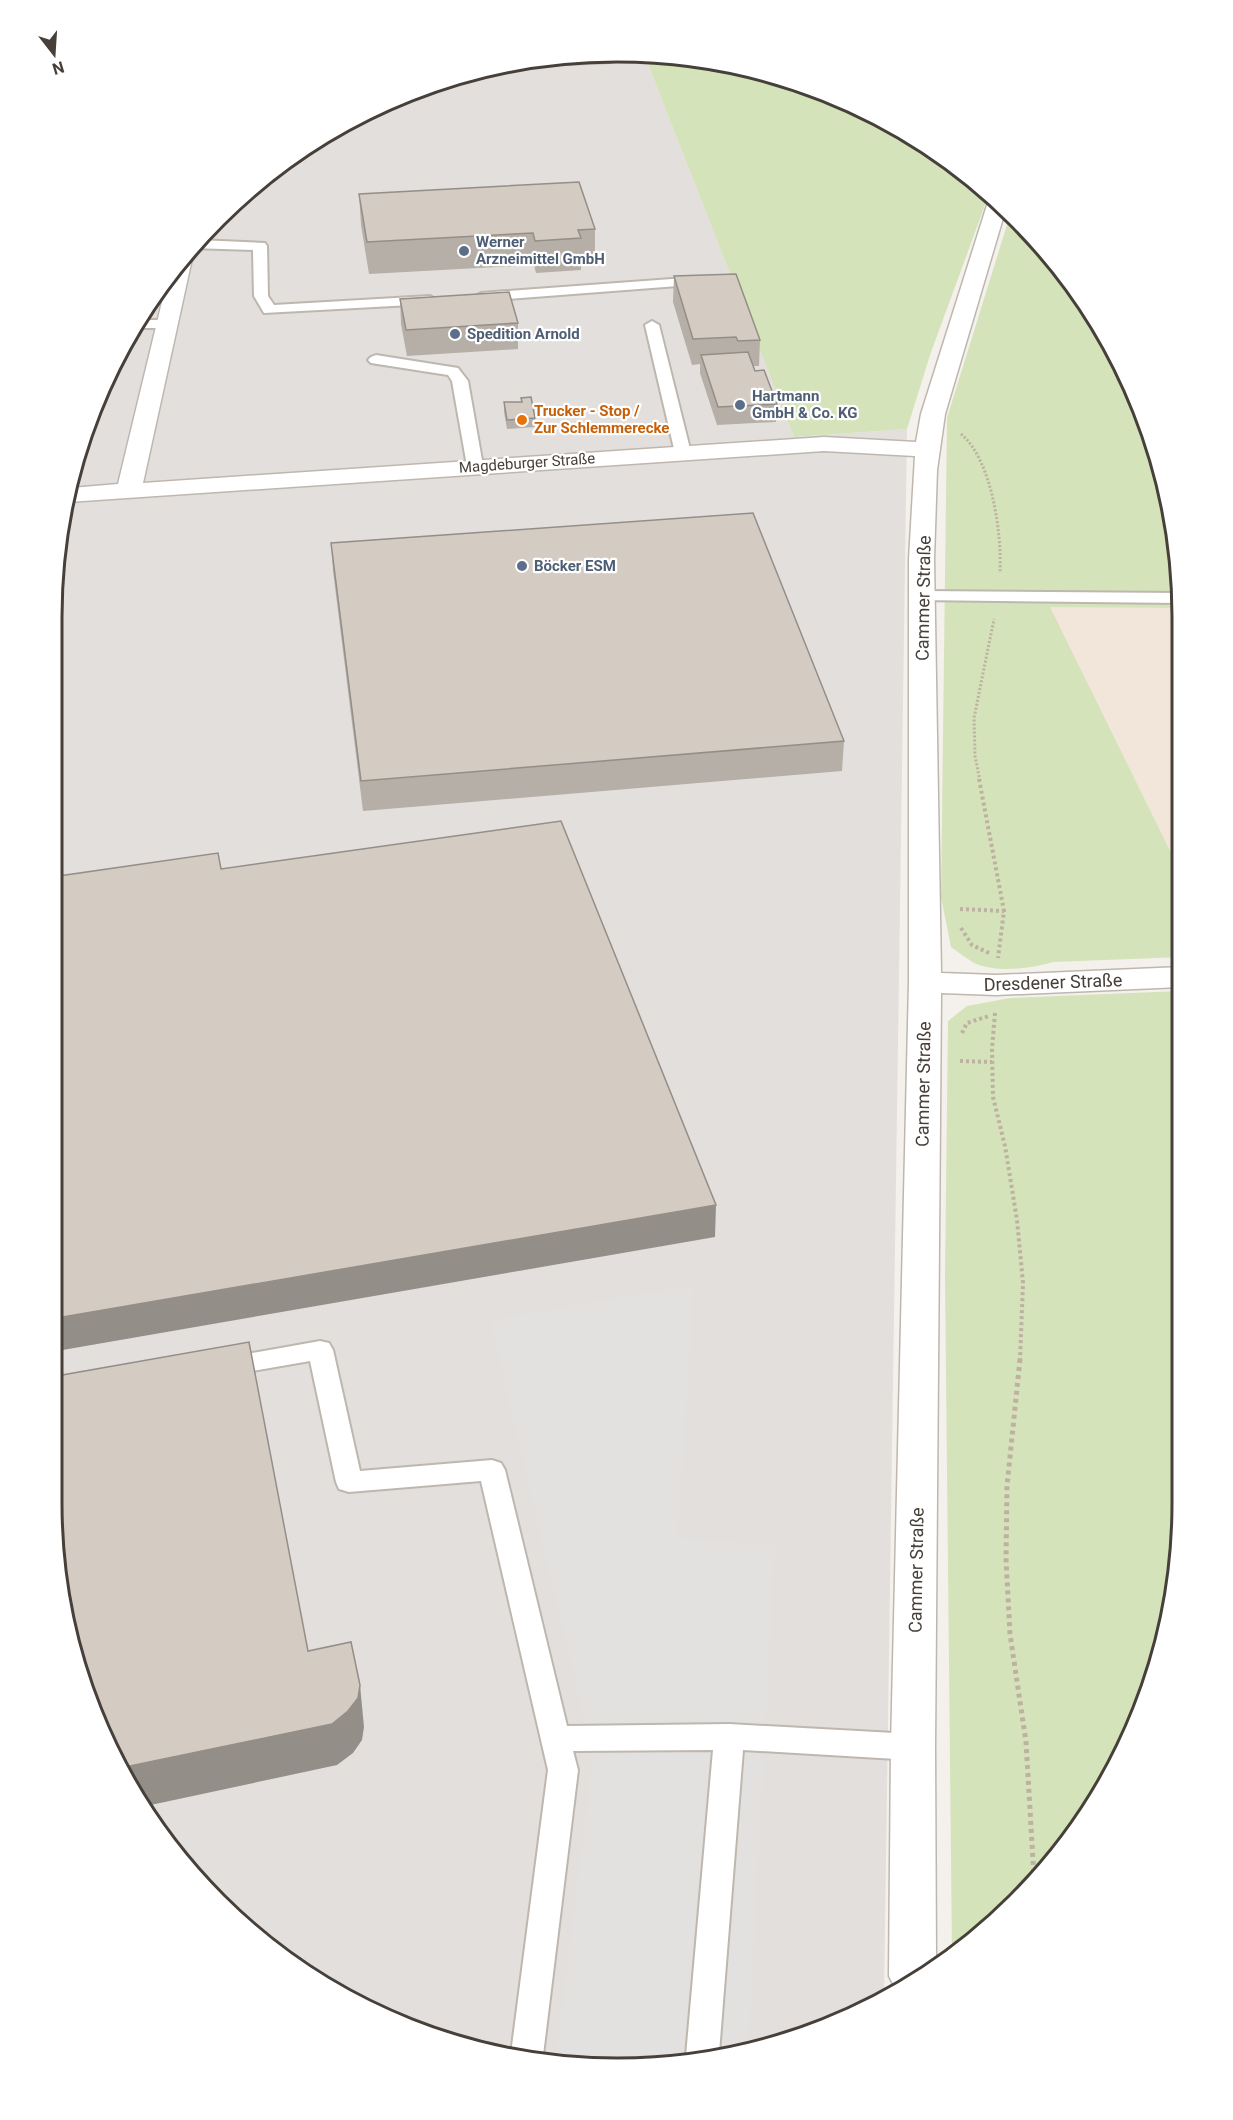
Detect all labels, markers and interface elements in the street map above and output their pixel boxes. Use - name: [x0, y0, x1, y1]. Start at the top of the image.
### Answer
- north arrow: [24, 24, 84, 84]
- text: N: [50, 57, 66, 79]
- place label: Werner Arzneimittel GmbH: [476, 233, 605, 268]
- marker: Werner Arzneimittel GmbH: [457, 244, 471, 258]
- place label: Spedition Arnold: [467, 325, 580, 343]
- marker: Spedition Arnold: [448, 327, 462, 341]
- place label: Hartmann GmbH & Co. KG: [752, 387, 857, 422]
- marker: Hartmann GmbH & Co. KG: [733, 398, 747, 412]
- place label: Trucker - Stop / Zur Schlemmerecke: [534, 402, 669, 437]
- marker: Trucker - Stop / Zur Schlemmerecke: [515, 413, 529, 427]
- street label: Magdeburger Straße: [458, 449, 596, 477]
- street label: Cammer Straße: [911, 535, 935, 661]
- place label: Böcker ESM: [534, 557, 616, 575]
- marker: Böcker ESM: [515, 559, 529, 573]
- street label: Dresdener Straße: [983, 969, 1123, 995]
- street label: Cammer Straße: [911, 1021, 935, 1147]
- street label: Cammer Straße: [904, 1507, 928, 1633]

